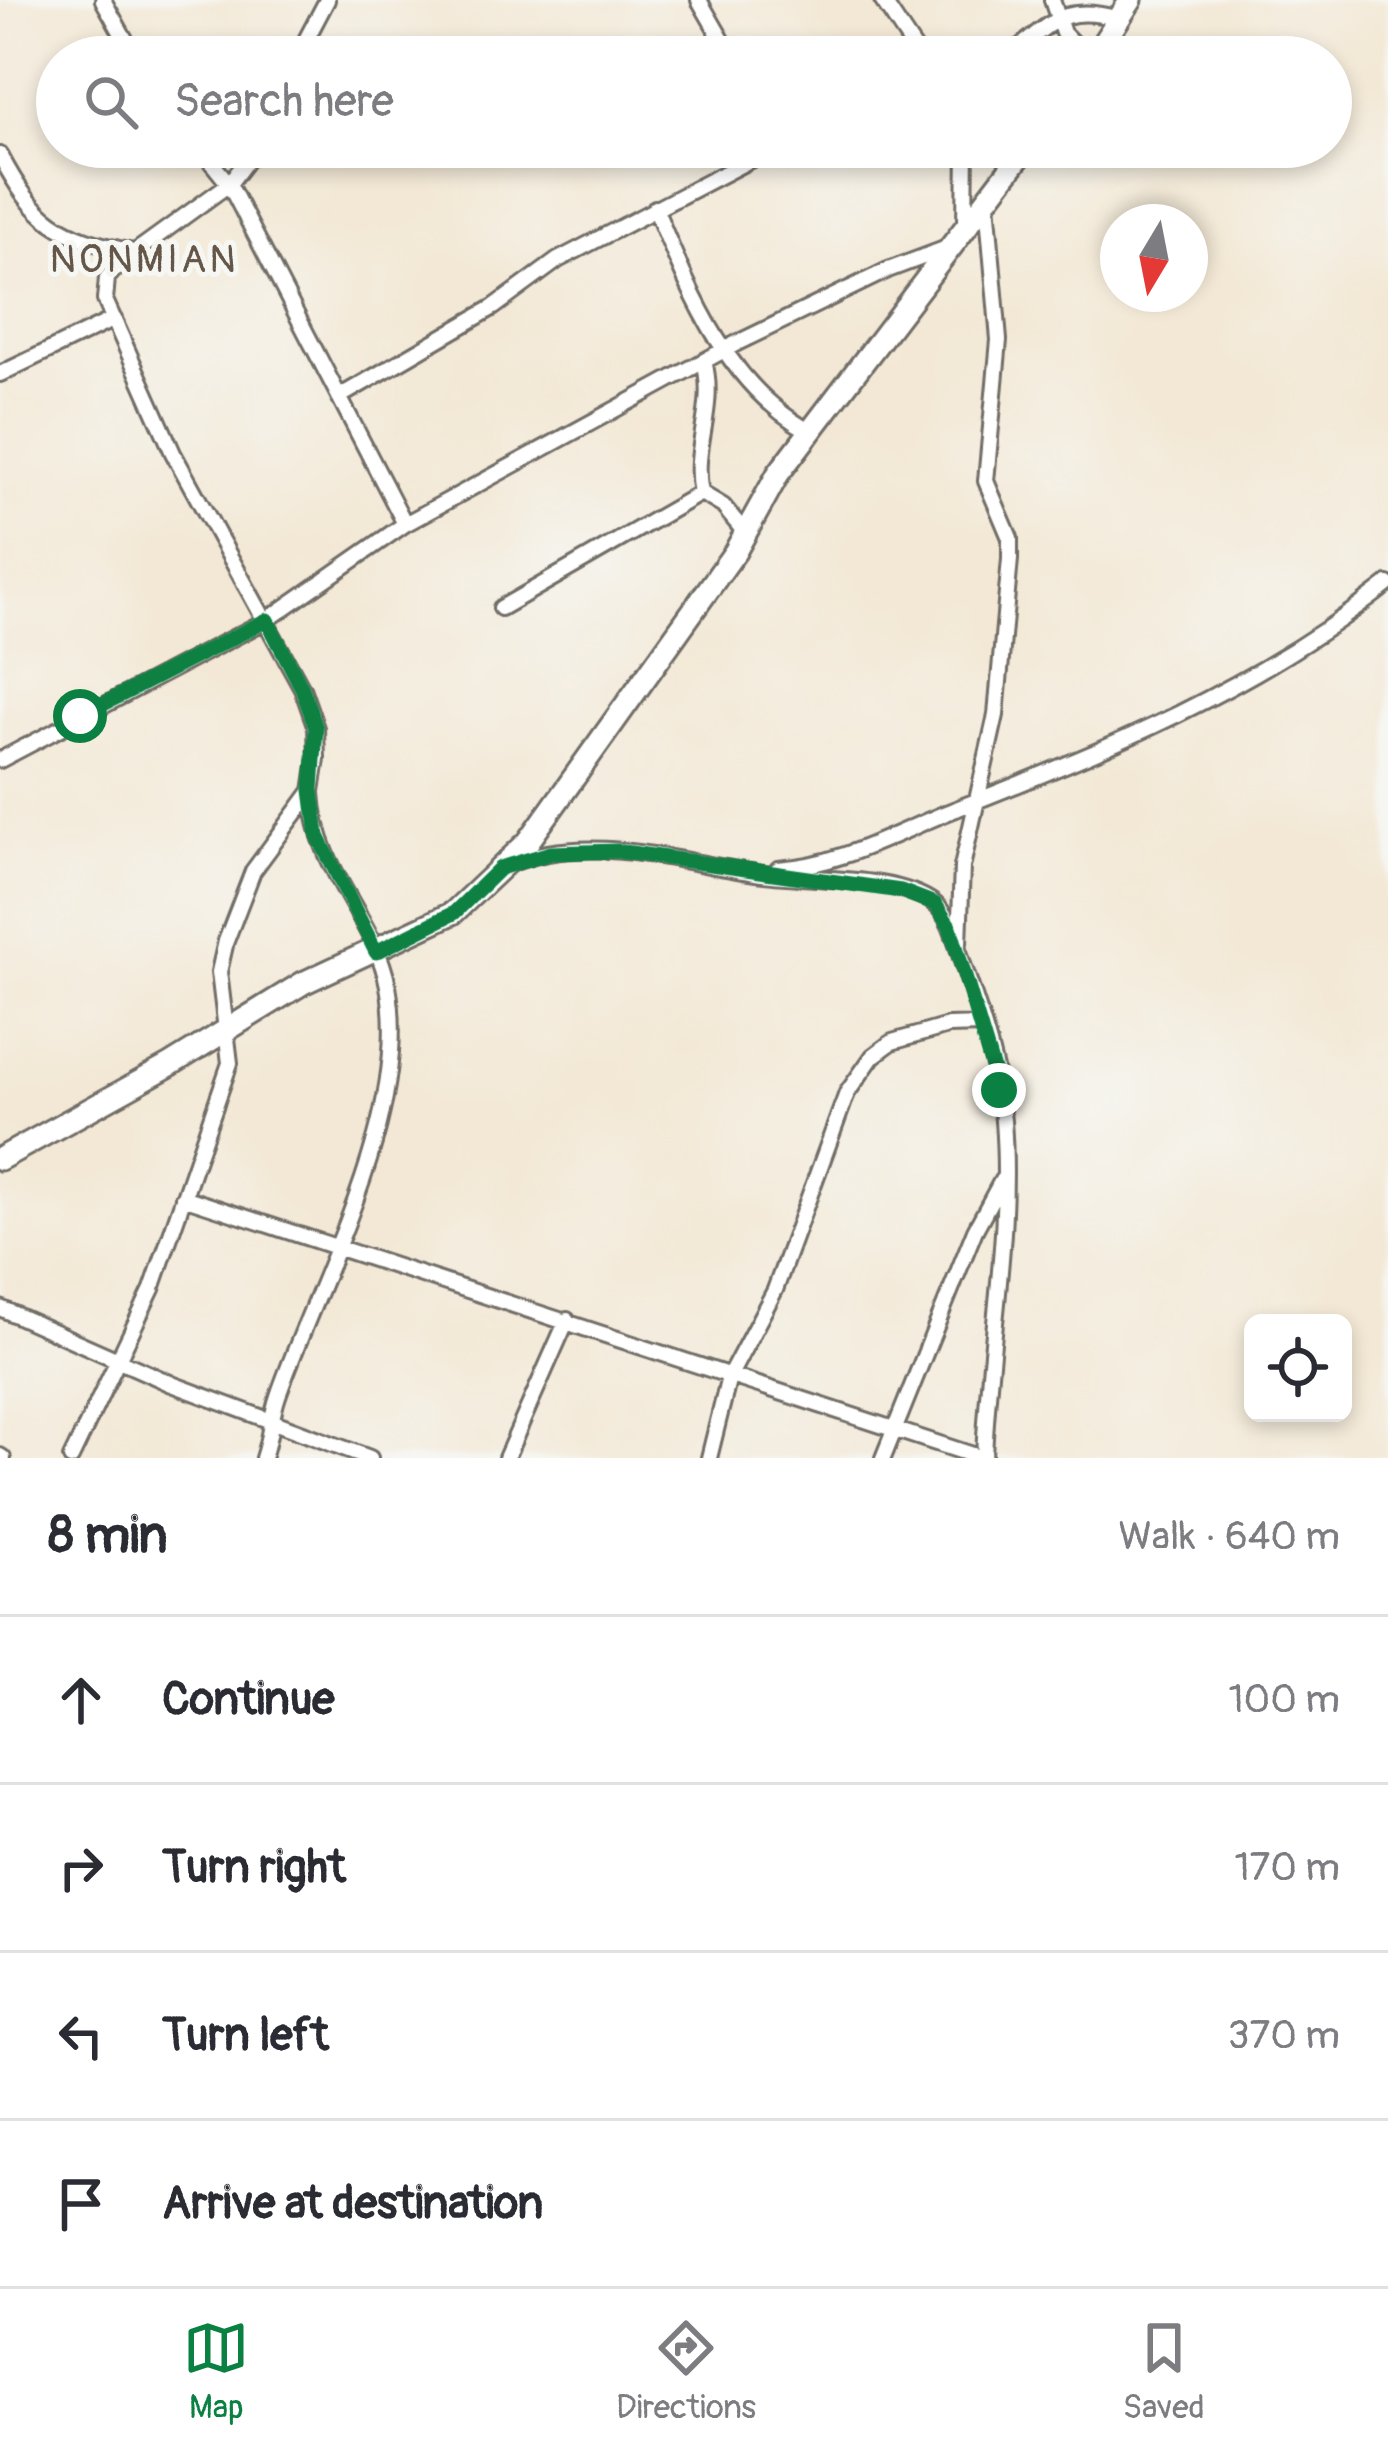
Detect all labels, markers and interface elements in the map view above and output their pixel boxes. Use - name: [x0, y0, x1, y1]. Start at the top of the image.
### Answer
- search box: [36, 36, 1352, 168]
- icon: search: [78, 69, 144, 135]
- text: Search here: [174, 74, 394, 130]
- north arrow: [1100, 204, 1208, 312]
- district label: NONMIAN: [49, 235, 239, 284]
- route start: [53, 689, 107, 743]
- route end: [972, 1063, 1026, 1117]
- map controls: [1244, 1314, 1352, 1422]
- button: locate: [1244, 1314, 1352, 1422]
- text: 8 min: [48, 1504, 168, 1568]
- text: Walk · 640 m: [1118, 1512, 1340, 1561]
- icon: ahead: [48, 1667, 114, 1733]
- text: Continue: [162, 1672, 335, 1728]
- text: 100 m: [1228, 1675, 1340, 1724]
- icon: right: [48, 1835, 114, 1901]
- text: Turn right: [162, 1840, 346, 1896]
- text: 170 m: [1234, 1843, 1340, 1892]
- icon: left: [48, 2003, 114, 2069]
- text: Turn left: [162, 2008, 329, 2064]
- text: 370 m: [1228, 2011, 1340, 2060]
- icon: arrive: [48, 2171, 114, 2237]
- text: Arrive at destination: [162, 2176, 543, 2232]
- tab: Map: [183, 2315, 249, 2428]
- tab: Directions: [616, 2315, 756, 2428]
- tab: Saved: [1123, 2315, 1205, 2428]

